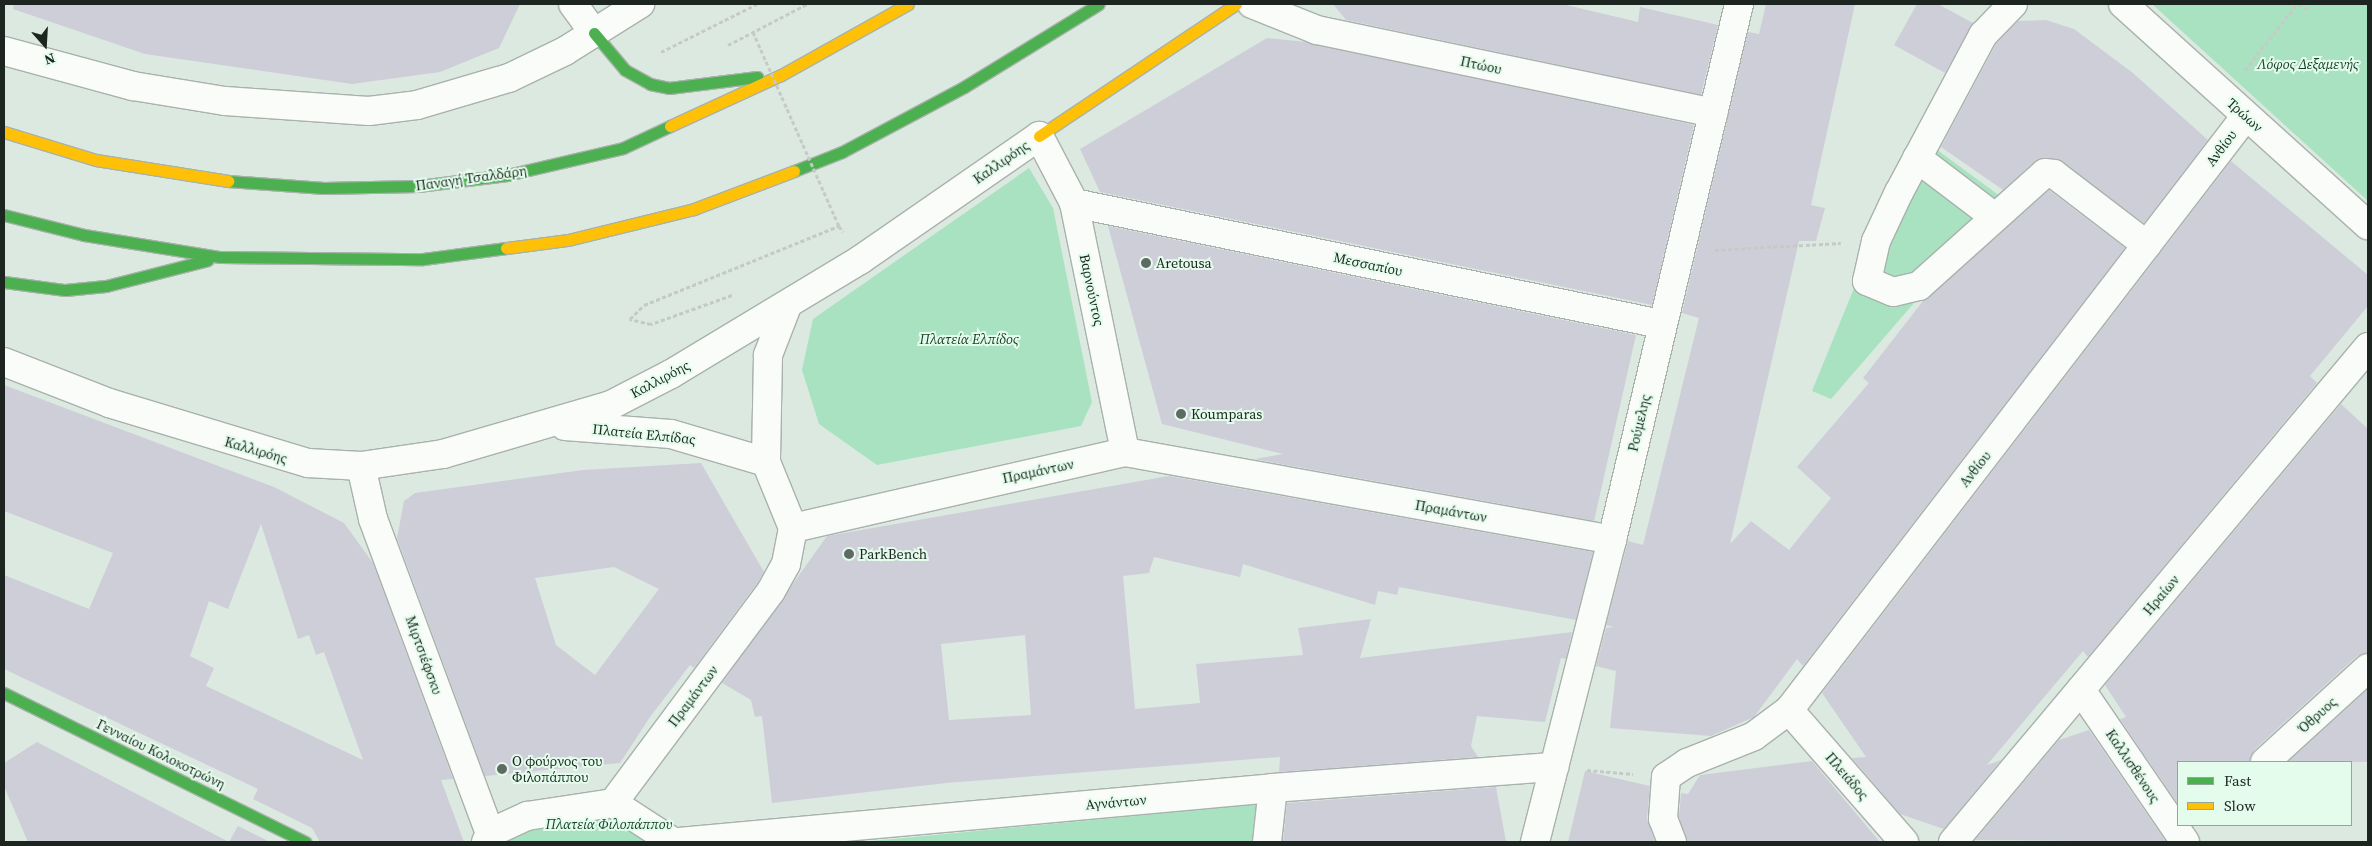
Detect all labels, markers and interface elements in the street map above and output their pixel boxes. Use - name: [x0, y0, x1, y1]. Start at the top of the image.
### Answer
- north arrow: [20, 20, 70, 70]
- text: N: [42, 48, 58, 70]
- street label: Πτώου: [1459, 52, 1503, 78]
- park label: Λόφος Δεξαμενής: [2257, 56, 2359, 72]
- street label: Τρώων: [2224, 95, 2266, 135]
- street label: Ανθίου: [2202, 127, 2240, 169]
- street label: Καλλιρόης: [970, 137, 1032, 187]
- street label: Παναγή Τσαλδάρη: [414, 162, 528, 194]
- street label: Μεσσαπίου: [1332, 249, 1404, 279]
- street label: Βαρνούντος: [1076, 253, 1108, 327]
- place label: Aretousa: [1156, 255, 1212, 271]
- marker: Aretousa: [1140, 257, 1152, 269]
- park label: Πλατεία Ελπίδος: [919, 331, 1019, 347]
- street label: Καλλιρόης: [628, 356, 692, 402]
- street label: Ρούμελης: [1624, 393, 1654, 453]
- place label: Koumparas: [1191, 406, 1262, 422]
- marker: Koumparas: [1175, 408, 1187, 420]
- street label: Πλατεία Ελπίδας: [592, 420, 696, 448]
- street label: Καλλιρόης: [223, 433, 289, 467]
- street label: Ανθίου: [1956, 448, 1994, 490]
- street label: Πραμάντων: [1001, 455, 1075, 487]
- street label: Πραμάντων: [1414, 496, 1488, 526]
- place label: ParkBench: [859, 546, 927, 562]
- marker: ParkBench: [843, 548, 855, 560]
- street label: Ηραίων: [2139, 571, 2183, 619]
- street label: Μιρτσιέφσκυ: [402, 613, 446, 697]
- street label: Πραμάντων: [664, 662, 722, 730]
- street label: Όθρυος: [2294, 693, 2340, 737]
- street label: Γενναίου Κολοκοτρώνη: [94, 715, 228, 793]
- street label: Καλλισθένους: [2102, 726, 2164, 806]
- street label: Πλειάδος: [1822, 749, 1872, 803]
- place label: Ο φούρνος του Φιλοπάππου: [512, 753, 602, 786]
- legend: [2177, 761, 2352, 826]
- marker: Ο φούρνος του Φιλοπάππου: [496, 763, 508, 775]
- text: Fast: [2224, 770, 2251, 791]
- street label: Αγνάντων: [1085, 791, 1147, 813]
- text: Slow: [2224, 795, 2256, 816]
- park label: Πλατεία Φιλοπάππου: [546, 816, 672, 832]

